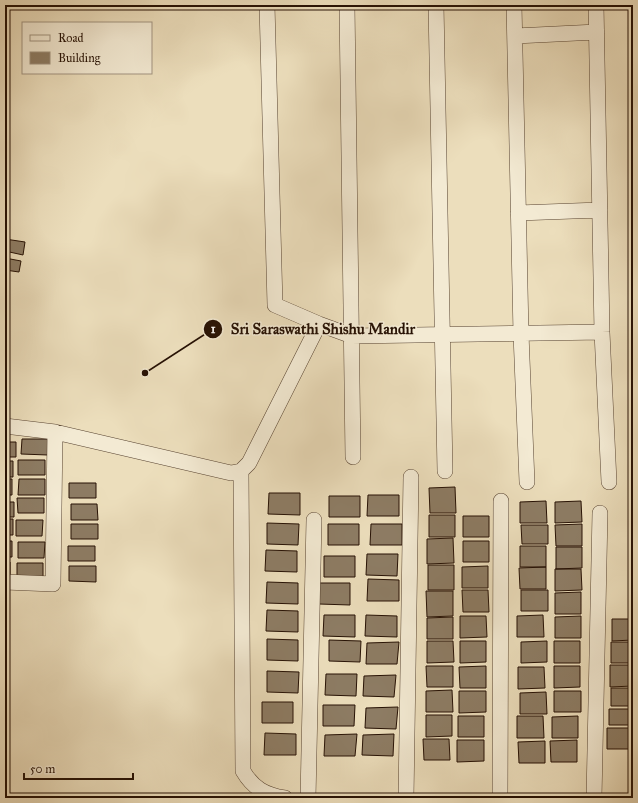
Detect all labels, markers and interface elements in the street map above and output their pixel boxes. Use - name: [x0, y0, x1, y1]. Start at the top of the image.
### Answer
- legend: [22, 22, 152, 74]
- text: Road: [58, 31, 84, 45]
- text: Building: [58, 51, 101, 66]
- callout: Sri Saraswathi Shishu Mandir: [203, 315, 423, 342]
- text: Sri Saraswathi Shishu Mandir: [231, 320, 416, 338]
- text: 1: [211, 322, 216, 336]
- scale bar: [24, 755, 133, 781]
- text: 50 m: [30, 762, 55, 776]

